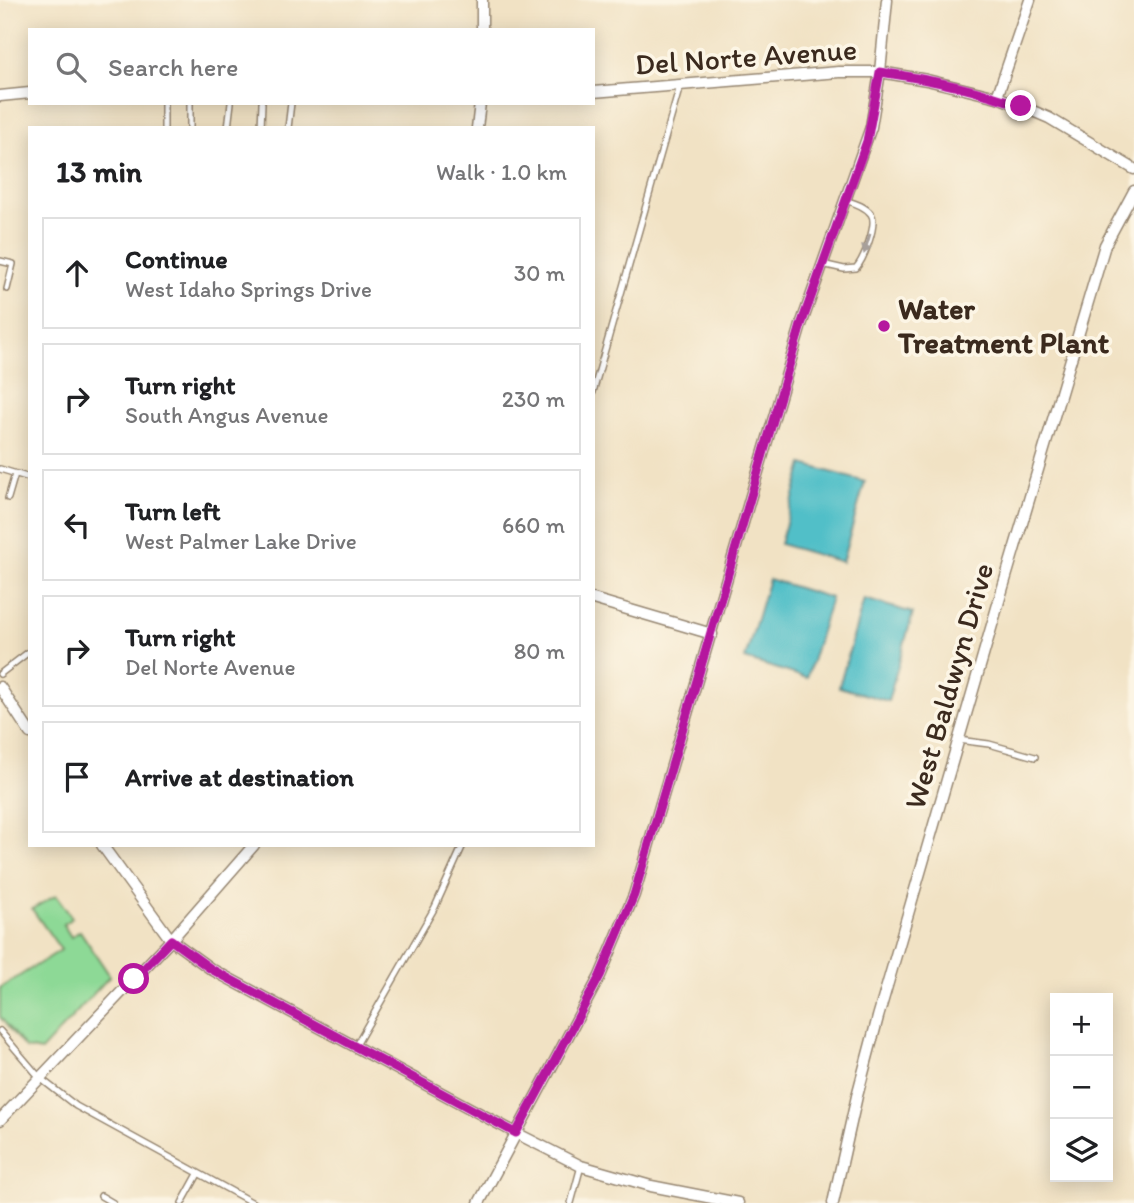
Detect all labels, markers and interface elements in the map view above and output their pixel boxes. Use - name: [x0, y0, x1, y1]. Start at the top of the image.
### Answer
- search box: [28, 28, 595, 105]
- street label: Del Norte Avenue: [634, 30, 858, 83]
- icon: search: [52, 48, 90, 86]
- text: Search here: [108, 51, 238, 83]
- route end: [1005, 90, 1036, 121]
- text: 13 min: [56, 153, 142, 190]
- text: Walk · 1.0 km: [436, 158, 567, 186]
- one-way arrow: [861, 234, 872, 255]
- text: Continue: [125, 243, 228, 275]
- icon: ahead: [58, 254, 96, 292]
- text: 30 m: [514, 259, 565, 287]
- text: West Idaho Springs Drive: [125, 275, 372, 303]
- place label: Water Treatment Plant: [897, 290, 1110, 361]
- marker: Water Treatment Plant: [876, 318, 892, 334]
- text: Turn right: [125, 369, 236, 401]
- icon: right: [58, 380, 96, 418]
- text: 230 m: [502, 385, 565, 413]
- text: South Angus Avenue: [125, 401, 329, 429]
- text: Turn left: [125, 495, 221, 527]
- icon: left: [58, 506, 96, 544]
- text: 660 m: [502, 511, 565, 539]
- text: West Palmer Lake Drive: [125, 527, 357, 555]
- street label: West Baldwyn Drive: [896, 559, 1001, 813]
- text: Turn right: [125, 621, 236, 653]
- icon: right: [58, 632, 96, 670]
- text: 80 m: [514, 637, 565, 665]
- text: Del Norte Avenue: [125, 653, 296, 681]
- icon: arrive: [58, 758, 96, 796]
- text: Arrive at destination: [125, 761, 354, 793]
- route start: [118, 963, 149, 994]
- map controls: [1050, 993, 1113, 1182]
- button: +: [1050, 993, 1113, 1056]
- button: −: [1050, 1056, 1113, 1119]
- button: layers: [1050, 1119, 1113, 1182]

